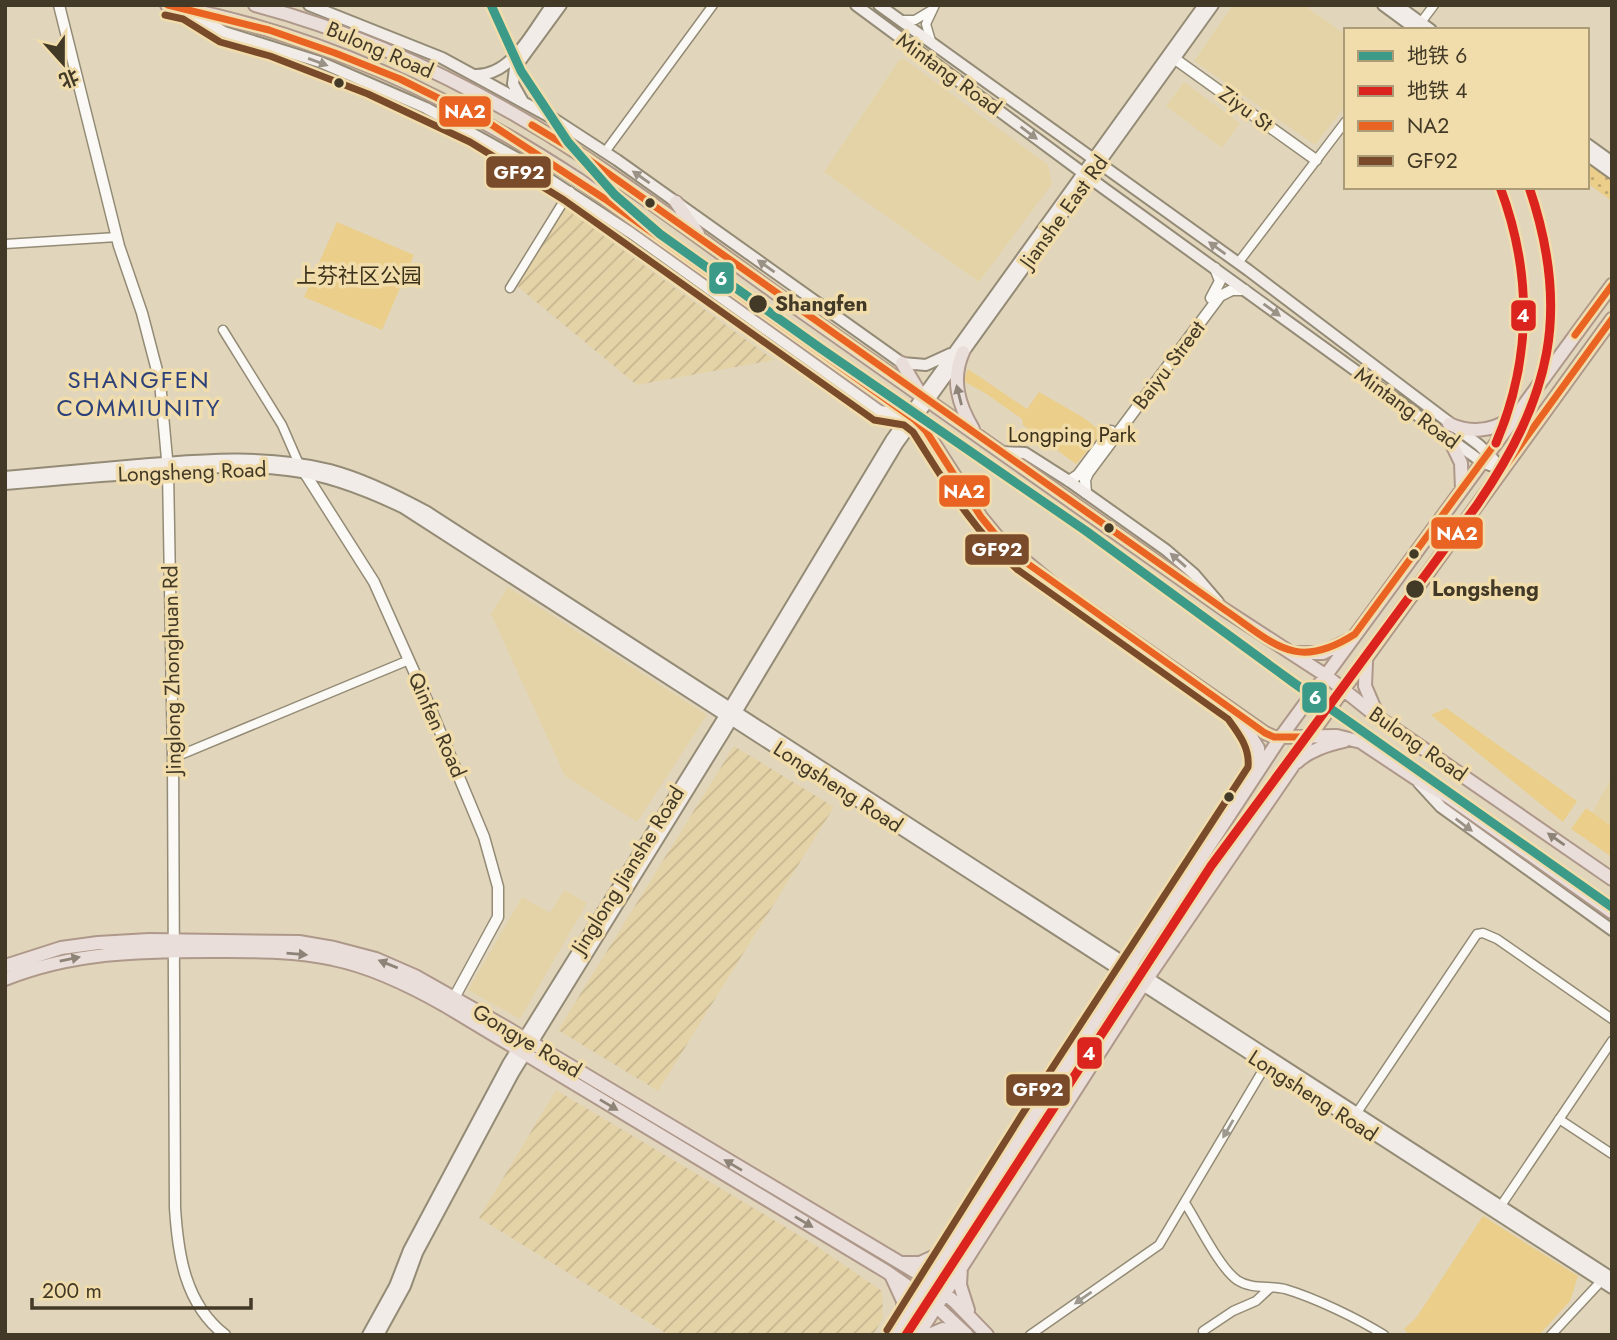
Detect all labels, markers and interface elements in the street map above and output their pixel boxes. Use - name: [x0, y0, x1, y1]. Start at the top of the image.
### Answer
- street label: Bulong Road: [322, 14, 438, 86]
- street label: Mintang Road: [890, 26, 1008, 122]
- north arrow: [28, 28, 98, 98]
- legend: [1344, 28, 1589, 189]
- text: 地铁 6: [1407, 41, 1467, 71]
- one-way arrow: [307, 56, 328, 67]
- text: 北: [55, 62, 83, 94]
- unlabelled marker: [332, 76, 346, 90]
- text: 地铁 4: [1407, 76, 1468, 106]
- street label: Ziyu St: [1213, 79, 1279, 139]
- line badge: NA2: [438, 95, 492, 128]
- text: NA2: [444, 98, 486, 125]
- text: NA2: [1407, 111, 1449, 141]
- one-way arrow: [1020, 125, 1038, 139]
- text: GF92: [1407, 146, 1458, 176]
- street label: Jianshe East Rd: [1011, 149, 1115, 277]
- line badge: GF92: [485, 155, 552, 189]
- text: GF92: [493, 159, 545, 186]
- one-way arrow: [632, 170, 650, 184]
- unlabelled marker: [643, 196, 657, 210]
- one-way arrow: [1208, 241, 1226, 255]
- one-way arrow: [757, 259, 775, 273]
- park label: 上芬社区公园: [296, 261, 422, 291]
- line badge: 6: [708, 261, 735, 295]
- text: 6: [715, 265, 727, 292]
- place label: Shangfen: [775, 289, 868, 319]
- marker: Shangfen: [747, 293, 769, 315]
- line badge: 4: [1510, 299, 1537, 332]
- text: 4: [1516, 302, 1530, 329]
- one-way arrow: [1263, 303, 1281, 317]
- street label: Baiyu Street: [1126, 314, 1212, 416]
- street label: Mintang Road: [1348, 360, 1466, 456]
- district label: SHANGFEN COMMIUNITY: [56, 362, 222, 425]
- one-way arrow: [953, 384, 964, 406]
- park label: Longping Park: [1008, 420, 1137, 450]
- street label: Longsheng Road: [117, 454, 267, 490]
- line badge: NA2: [938, 474, 991, 508]
- text: NA2: [943, 478, 985, 505]
- line badge: NA2: [1430, 516, 1484, 550]
- text: NA2: [1436, 520, 1478, 547]
- unlabelled marker: [1102, 521, 1116, 535]
- line badge: GF92: [964, 533, 1030, 566]
- text: GF92: [971, 536, 1023, 563]
- unlabelled marker: [1407, 547, 1421, 561]
- one-way arrow: [1169, 552, 1187, 568]
- street label: Jinglong Zhonghuan Rd: [155, 565, 189, 778]
- place label: Longsheng: [1432, 574, 1539, 604]
- marker: Longsheng: [1404, 578, 1426, 600]
- street label: Qinfen Road: [400, 667, 474, 783]
- line badge: 6: [1301, 681, 1328, 714]
- text: 6: [1309, 684, 1321, 711]
- street label: Bulong Road: [1363, 699, 1473, 789]
- street label: Longsheng Road: [767, 734, 909, 840]
- street label: Jinglong Jianshe Road: [563, 780, 692, 962]
- unlabelled marker: [1222, 790, 1236, 804]
- one-way arrow: [1455, 817, 1473, 832]
- one-way arrow: [1547, 832, 1565, 846]
- one-way arrow: [286, 949, 308, 960]
- one-way arrow: [59, 954, 81, 965]
- one-way arrow: [378, 959, 399, 970]
- street label: Gongye Road: [467, 997, 587, 1085]
- line badge: 4: [1076, 1036, 1103, 1070]
- text: 4: [1082, 1040, 1096, 1067]
- street label: Longsheng Road: [1242, 1043, 1384, 1149]
- line badge: GF92: [1005, 1073, 1071, 1107]
- text: GF92: [1012, 1076, 1064, 1103]
- one-way arrow: [599, 1099, 618, 1112]
- one-way arrow: [1222, 1120, 1235, 1139]
- one-way arrow: [724, 1158, 743, 1171]
- one-way arrow: [795, 1216, 814, 1228]
- scale bar: [32, 1266, 250, 1310]
- text: 200 m: [42, 1276, 102, 1306]
- one-way arrow: [1074, 1291, 1092, 1305]

